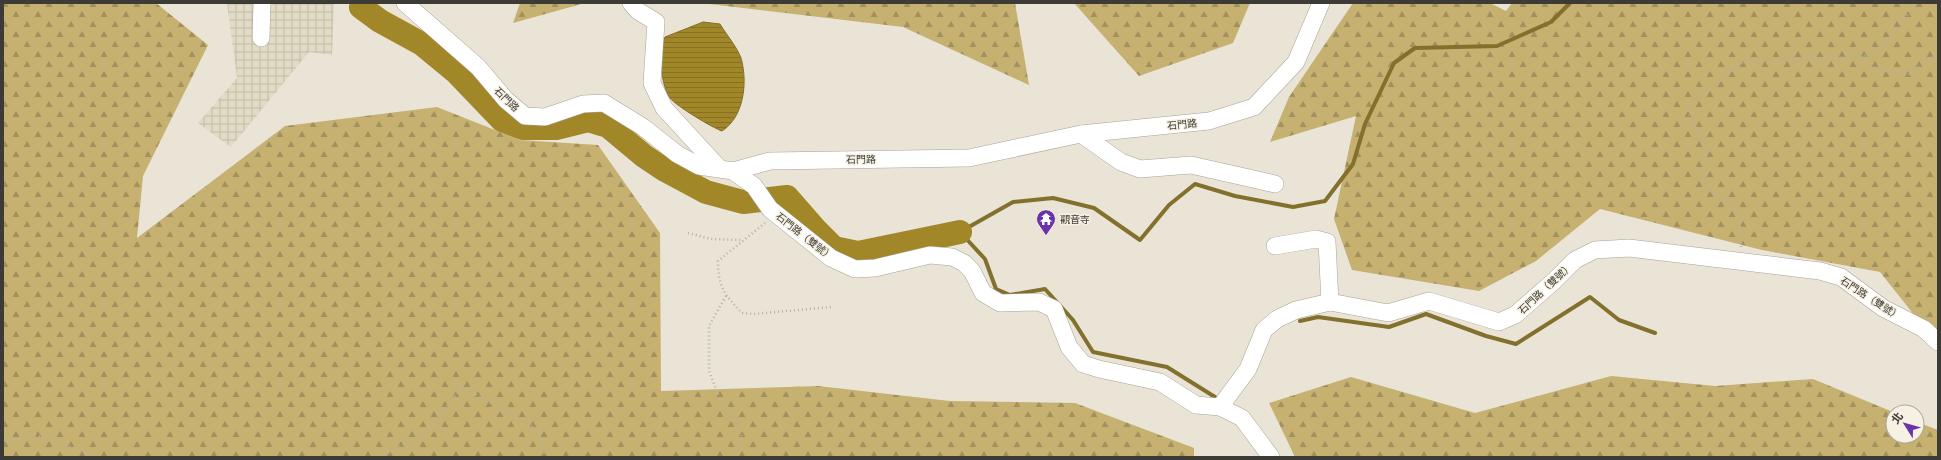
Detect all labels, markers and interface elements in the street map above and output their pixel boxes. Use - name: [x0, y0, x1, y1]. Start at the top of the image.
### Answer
- street label: 石門路: [492, 84, 522, 114]
- street label: 石門路: [1166, 116, 1198, 132]
- street label: 石門路: [846, 153, 876, 165]
- temple icon: 觀音寺: [1035, 208, 1057, 236]
- street label: 石門路（雙號）: [774, 210, 836, 262]
- place label: 觀音寺: [1060, 213, 1090, 225]
- street label: 石門路（雙號）: [1515, 260, 1575, 316]
- street label: 石門路（雙號）: [1838, 274, 1904, 322]
- north arrow: [1885, 404, 1925, 444]
- text: 北: [1889, 410, 1905, 426]

